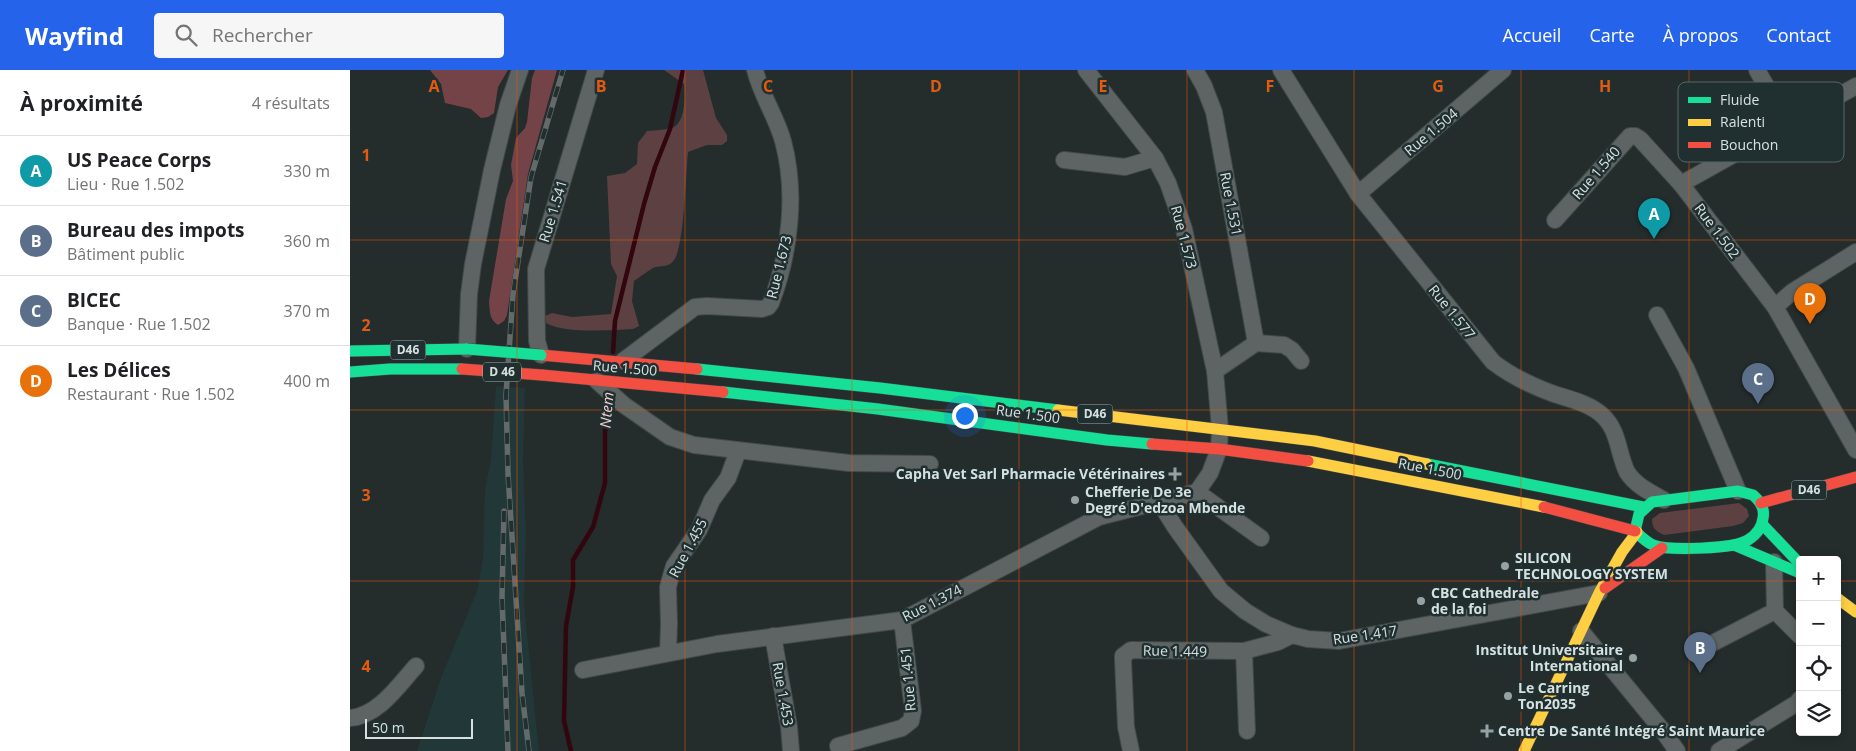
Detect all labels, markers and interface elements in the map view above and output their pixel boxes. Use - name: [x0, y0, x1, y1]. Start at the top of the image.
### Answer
- search box: [154, 13, 504, 58]
- text: Wayfind: [25, 19, 124, 52]
- icon: search: [172, 21, 200, 49]
- text: Rechercher: [212, 22, 313, 48]
- text: Accueil: [1503, 23, 1561, 47]
- text: Carte: [1589, 23, 1635, 47]
- text: À propos: [1663, 23, 1738, 47]
- text: Contact: [1766, 23, 1831, 47]
- text: A: [428, 75, 440, 97]
- text: B: [596, 75, 606, 97]
- text: C: [763, 75, 773, 97]
- text: D: [930, 75, 942, 97]
- text: E: [1099, 75, 1108, 97]
- text: F: [1266, 75, 1274, 97]
- text: G: [1432, 75, 1444, 97]
- text: H: [1599, 75, 1611, 97]
- legend: [1678, 82, 1844, 162]
- text: À proximité: [20, 89, 143, 117]
- text: Fluide: [1720, 90, 1759, 109]
- text: 4 résultats: [252, 92, 330, 114]
- street label: Rue 1.504: [1400, 104, 1461, 160]
- text: Ralenti: [1720, 112, 1765, 131]
- text: Bouchon: [1720, 135, 1778, 154]
- street label: Rue 1.540: [1567, 142, 1624, 203]
- text: 1: [361, 144, 371, 166]
- text: US Peace Corps: [67, 147, 211, 173]
- text: A: [30, 160, 42, 182]
- text: 330 m: [284, 160, 330, 182]
- street label: Rue 1.531: [1216, 170, 1247, 237]
- text: Lieu · Rue 1.502: [67, 173, 184, 195]
- street label: Rue 1.541: [534, 177, 571, 244]
- pin: A: [1638, 198, 1670, 239]
- street label: Rue 1.502: [1690, 199, 1744, 262]
- street label: Rue 1.573: [1167, 203, 1202, 270]
- text: Bureau des impots: [67, 217, 245, 243]
- text: B: [31, 230, 41, 252]
- text: 360 m: [284, 230, 330, 252]
- street label: Rue 1.673: [762, 233, 796, 300]
- text: Bâtiment public: [67, 243, 185, 265]
- street label: Rue 1.577: [1425, 281, 1480, 343]
- pin: D: [1794, 283, 1826, 324]
- text: BICEC: [67, 287, 121, 313]
- text: C: [31, 300, 41, 322]
- text: 370 m: [284, 300, 330, 322]
- text: Banque · Rue 1.502: [67, 313, 211, 335]
- text: 2: [361, 314, 371, 336]
- road number: D46: [390, 340, 426, 360]
- street label: Rue 1.500: [592, 355, 658, 380]
- text: Les Délices: [67, 357, 171, 383]
- road number: D 46: [483, 362, 521, 382]
- pin: C: [1742, 363, 1774, 404]
- text: D: [30, 370, 42, 392]
- text: 400 m: [284, 370, 330, 392]
- text: Restaurant · Rue 1.502: [67, 383, 235, 405]
- water label: Ntem: [594, 391, 618, 429]
- street label: Rue 1.500: [995, 400, 1061, 427]
- your location: [952, 403, 978, 429]
- road number: D46: [1078, 404, 1112, 424]
- street label: Rue 1.500: [1397, 453, 1464, 484]
- place label: Capha Vet Sarl Pharmacie Vétérinaires: [896, 464, 1165, 483]
- marker: Capha Vet Sarl Pharmacie Vétérinaires: [1169, 468, 1181, 480]
- road number: D46: [1792, 480, 1826, 500]
- place label: Chefferie De 3e Degré D'edzoa Mbende: [1085, 482, 1245, 517]
- text: 3: [361, 484, 371, 506]
- marker: Chefferie De 3e Degré D'edzoa Mbende: [1069, 494, 1081, 506]
- street label: Rue 1.455: [664, 515, 711, 581]
- place label: SILICON TECHNOLOGY SYSTEM: [1515, 548, 1668, 583]
- map controls: [1796, 556, 1841, 736]
- button: +: [1796, 556, 1841, 601]
- marker: SILICON TECHNOLOGY SYSTEM: [1499, 560, 1511, 572]
- street label: Rue 1.374: [899, 579, 965, 626]
- place label: CBC Cathedrale de la foi: [1431, 583, 1539, 618]
- marker: CBC Cathedrale de la foi: [1415, 595, 1427, 607]
- button: −: [1796, 601, 1841, 646]
- street label: Rue 1.417: [1332, 621, 1398, 648]
- pin: B: [1684, 632, 1716, 673]
- street label: Rue 1.449: [1143, 640, 1207, 661]
- place label: Institut Universitaire International: [1476, 640, 1623, 675]
- street label: Rue 1.451: [895, 646, 920, 712]
- button: locate: [1796, 646, 1841, 691]
- marker: Institut Universitaire International: [1627, 652, 1639, 664]
- text: 4: [361, 655, 371, 677]
- street label: Rue 1.453: [769, 661, 798, 727]
- place label: Le Carring Ton2035: [1518, 678, 1589, 713]
- marker: Le Carring Ton2035: [1502, 690, 1514, 702]
- button: layers: [1796, 691, 1841, 736]
- scale bar: [365, 716, 472, 739]
- text: 50 m: [372, 718, 405, 737]
- place label: Centre De Santé Intégré Saint Maurice: [1498, 721, 1765, 740]
- marker: Centre De Santé Intégré Saint Maurice: [1480, 724, 1494, 738]

